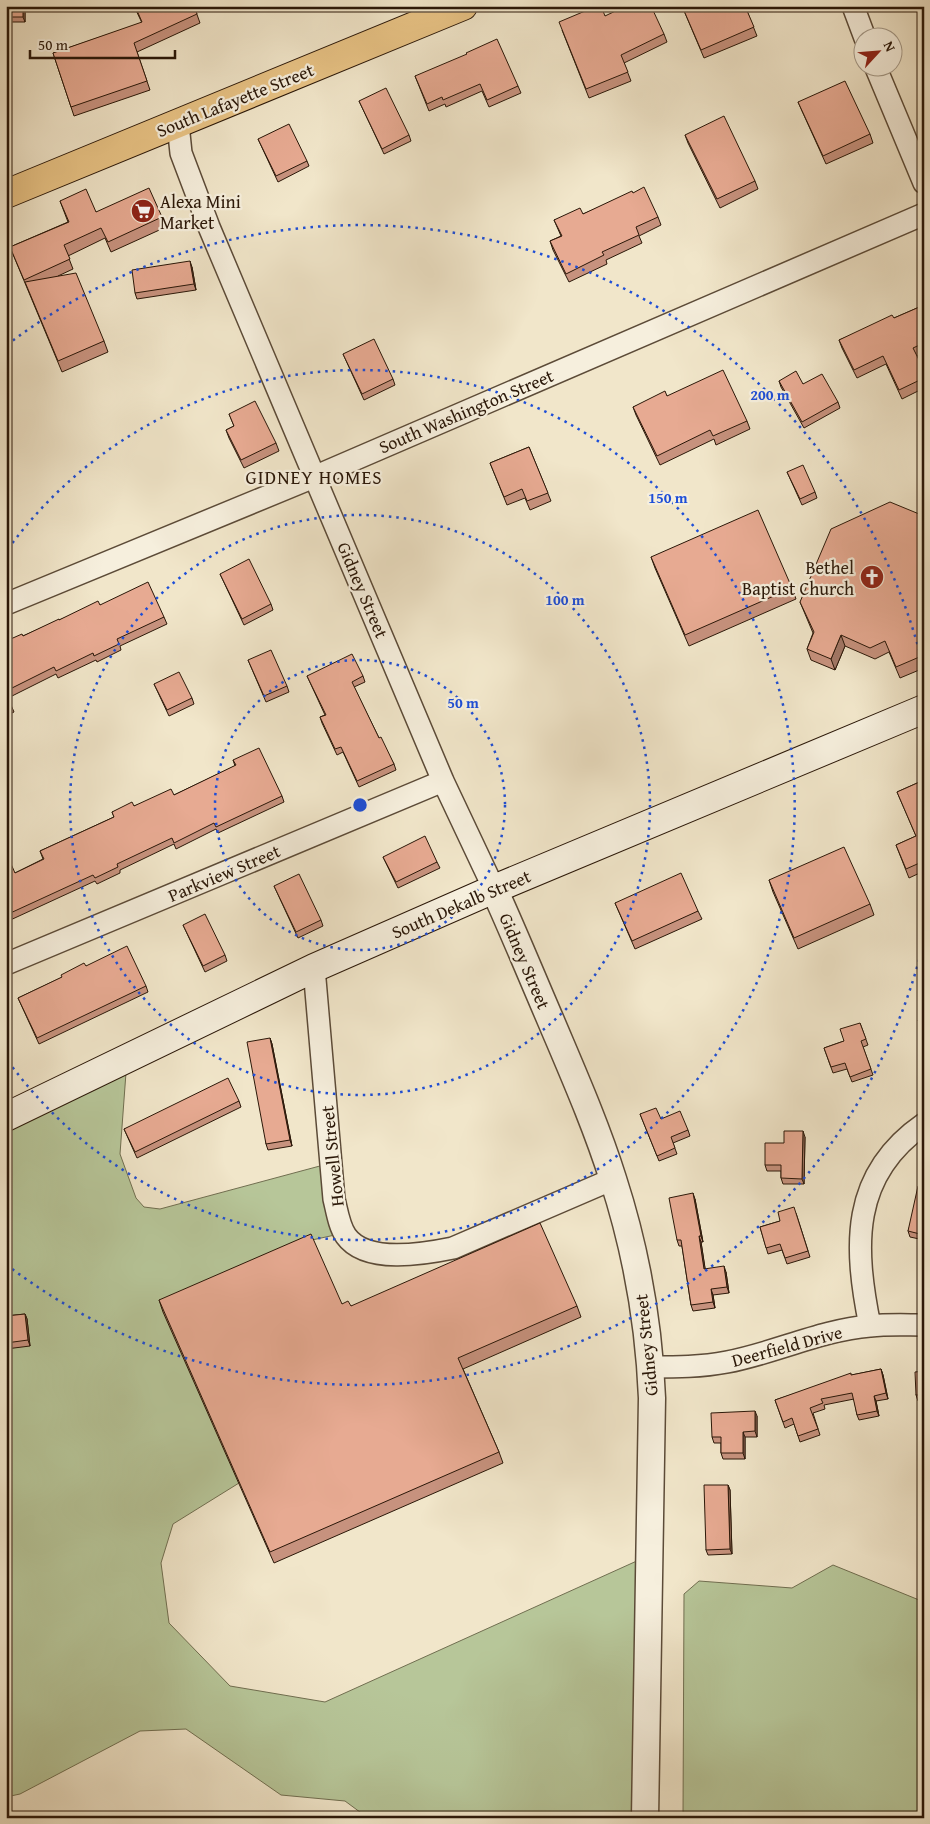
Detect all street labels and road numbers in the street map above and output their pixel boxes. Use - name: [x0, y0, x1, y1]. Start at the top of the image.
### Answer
- street label: South Lafayette Street: [152, 56, 318, 144]
- street label: South Washington Street: [374, 362, 558, 460]
- street label: Gidney Street: [331, 538, 396, 643]
- street label: Parkview Street: [164, 837, 285, 909]
- street label: South Dekalb Street: [387, 862, 535, 946]
- street label: Gidney Street: [493, 909, 558, 1014]
- street label: Howell Street: [313, 1104, 351, 1208]
- street label: Gidney Street: [627, 1292, 665, 1397]
- street label: Deerfield Drive: [729, 1318, 845, 1374]

